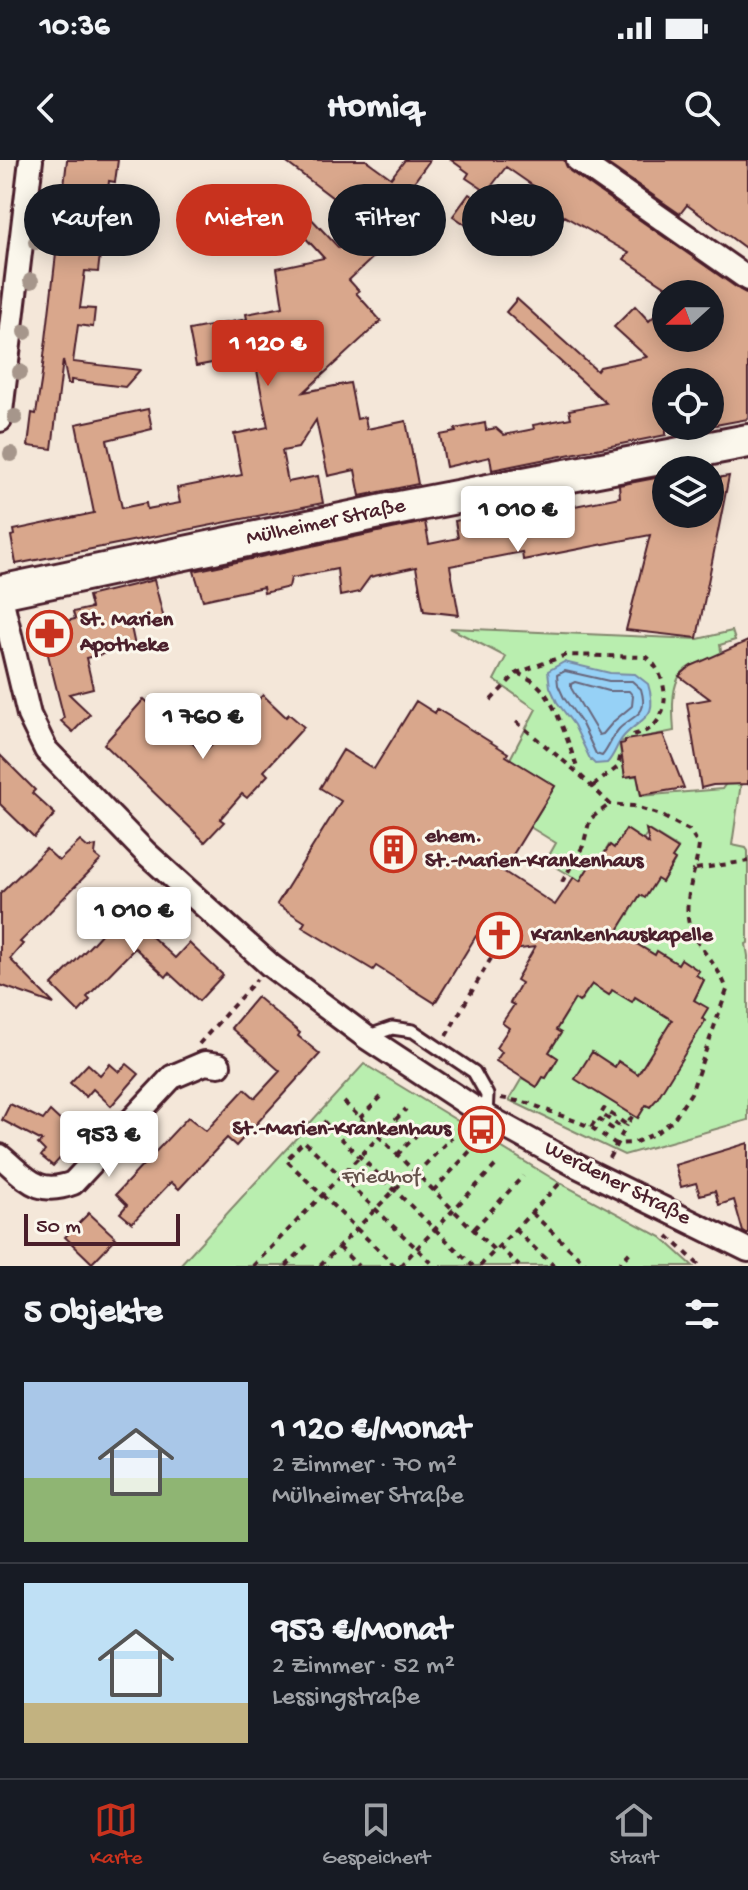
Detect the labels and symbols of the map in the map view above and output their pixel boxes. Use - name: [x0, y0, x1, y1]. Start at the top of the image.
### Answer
- north arrow: [652, 280, 724, 352]
- pin: 1 120 €: [194, 320, 342, 388]
- pin: 1 010 €: [444, 486, 592, 554]
- street label: Mülheimer Straße: [244, 493, 409, 553]
- place label: St. Marien Apotheke: [79, 608, 174, 659]
- pharmacy icon: St. Marien Apotheke: [25, 610, 73, 658]
- pin: 1 760 €: [129, 693, 277, 761]
- place label: ehem. St.-Marien-Krankenhaus: [424, 824, 645, 875]
- building icon: ehem. St.-Marien-Krankenhaus: [370, 826, 418, 874]
- pin: 1 010 €: [60, 887, 208, 955]
- church icon: Krankenhauskapelle: [476, 912, 524, 960]
- place label: Krankenhauskapelle: [530, 923, 714, 949]
- bus stop icon: St.-Marien-Krankenhaus: [458, 1106, 506, 1154]
- pin: 953 €: [53, 1111, 165, 1179]
- place label: St.-Marien-Krankenhaus: [233, 1117, 453, 1143]
- street label: Werdener Straße: [539, 1136, 695, 1232]
- park label: Friedhof: [341, 1165, 422, 1191]
- scale bar: [24, 1210, 180, 1246]

